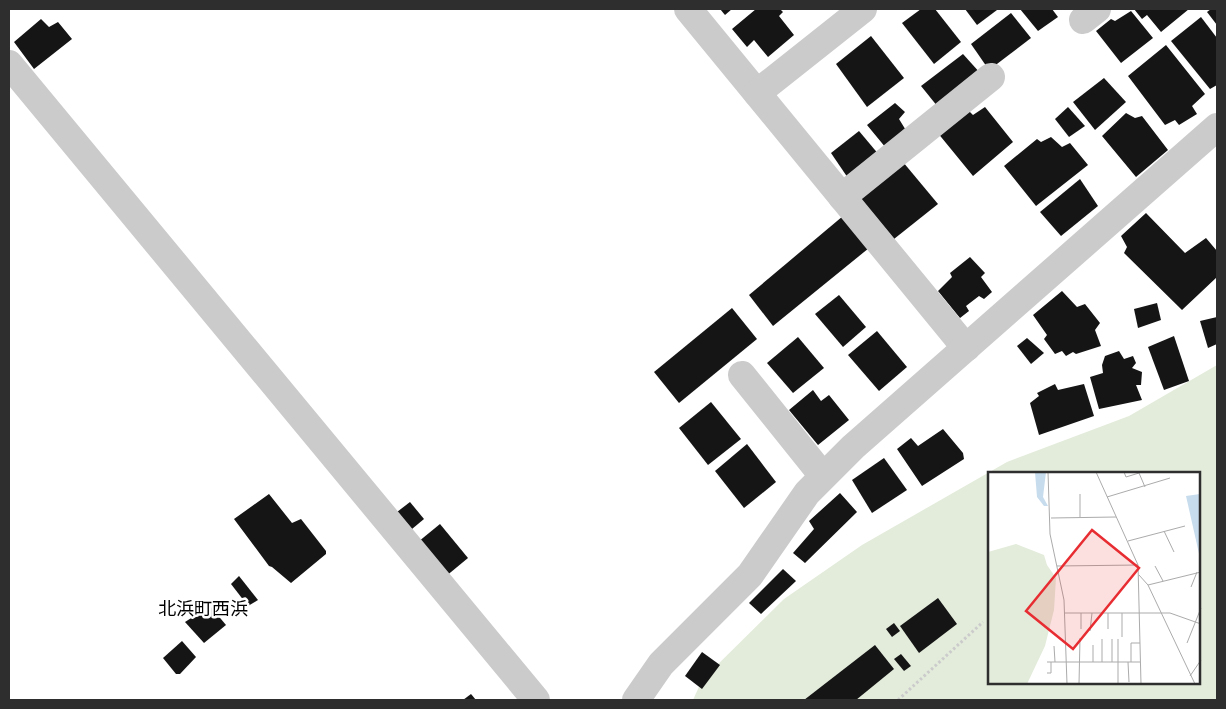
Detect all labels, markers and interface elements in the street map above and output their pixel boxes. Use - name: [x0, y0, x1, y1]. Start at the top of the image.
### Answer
- inset map: [988, 472, 1201, 684]
- district label: 北浜町西浜: [158, 596, 248, 620]

